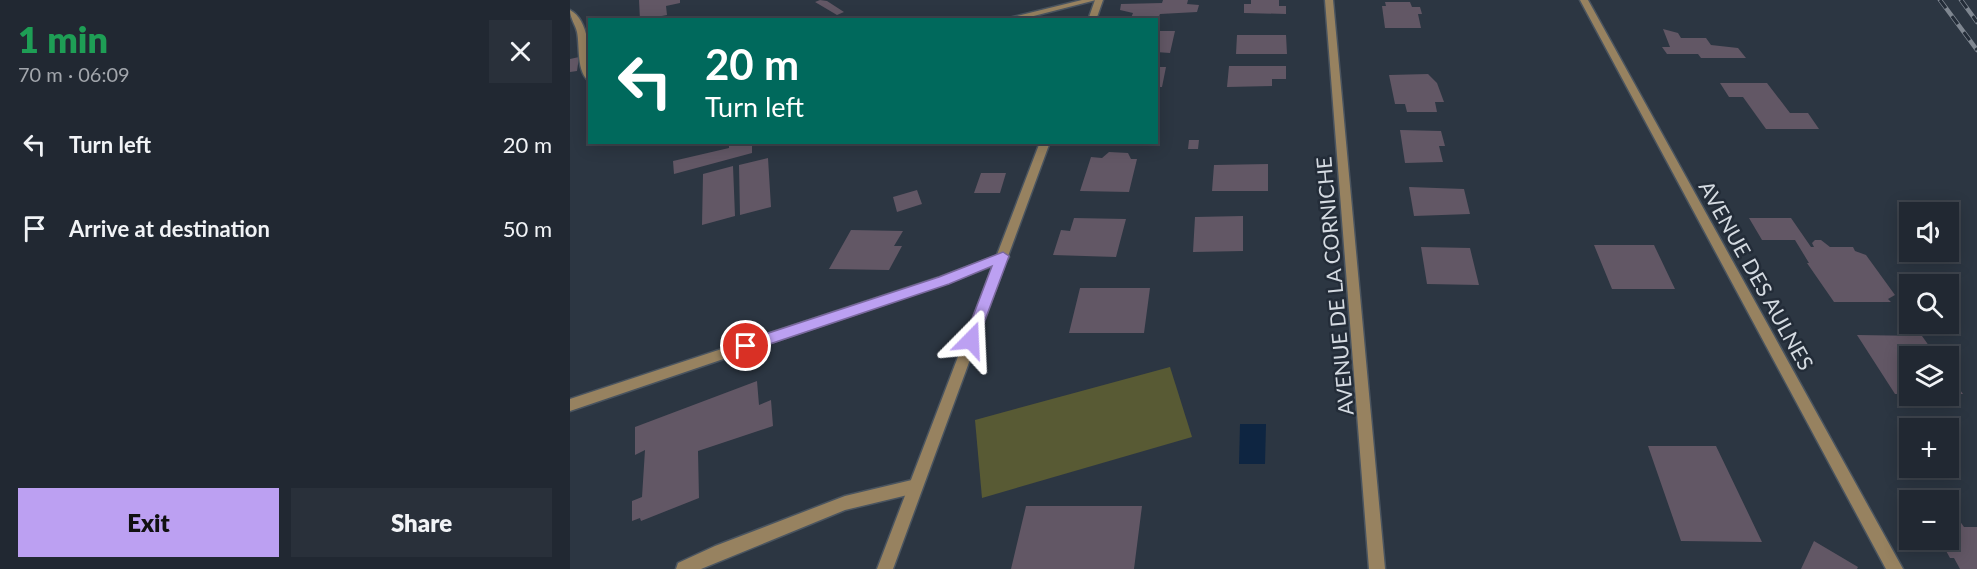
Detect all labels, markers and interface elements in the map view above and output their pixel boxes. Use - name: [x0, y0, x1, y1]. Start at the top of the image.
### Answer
- text: 1 min: [18, 17, 108, 61]
- button: close: [489, 20, 552, 83]
- text: 20 m: [705, 39, 799, 89]
- icon: left: [606, 42, 684, 120]
- text: 70 m · 06:09: [18, 62, 130, 86]
- text: Turn left: [705, 90, 804, 123]
- icon: left: [18, 128, 51, 161]
- text: Turn left: [69, 131, 151, 158]
- text: 20 m: [503, 131, 552, 158]
- street label: AVENUE DE LA CORNICHE: [1310, 156, 1358, 416]
- street label: AVENUE DES AULNES: [1695, 176, 1819, 374]
- map controls: [1899, 202, 1959, 550]
- button: sound: [1899, 202, 1959, 262]
- icon: arrive: [18, 212, 51, 245]
- text: Arrive at destination: [69, 215, 270, 242]
- text: 50 m: [503, 215, 552, 242]
- button: search: [1899, 274, 1959, 334]
- position arrow: [939, 308, 1003, 372]
- pin: [720, 320, 771, 371]
- icon: arrive: [729, 329, 762, 362]
- button: layers: [1899, 346, 1959, 406]
- button: +: [1899, 418, 1959, 478]
- button: Exit: [18, 488, 279, 557]
- button: Share: [291, 488, 552, 557]
- button: −: [1899, 490, 1959, 550]

